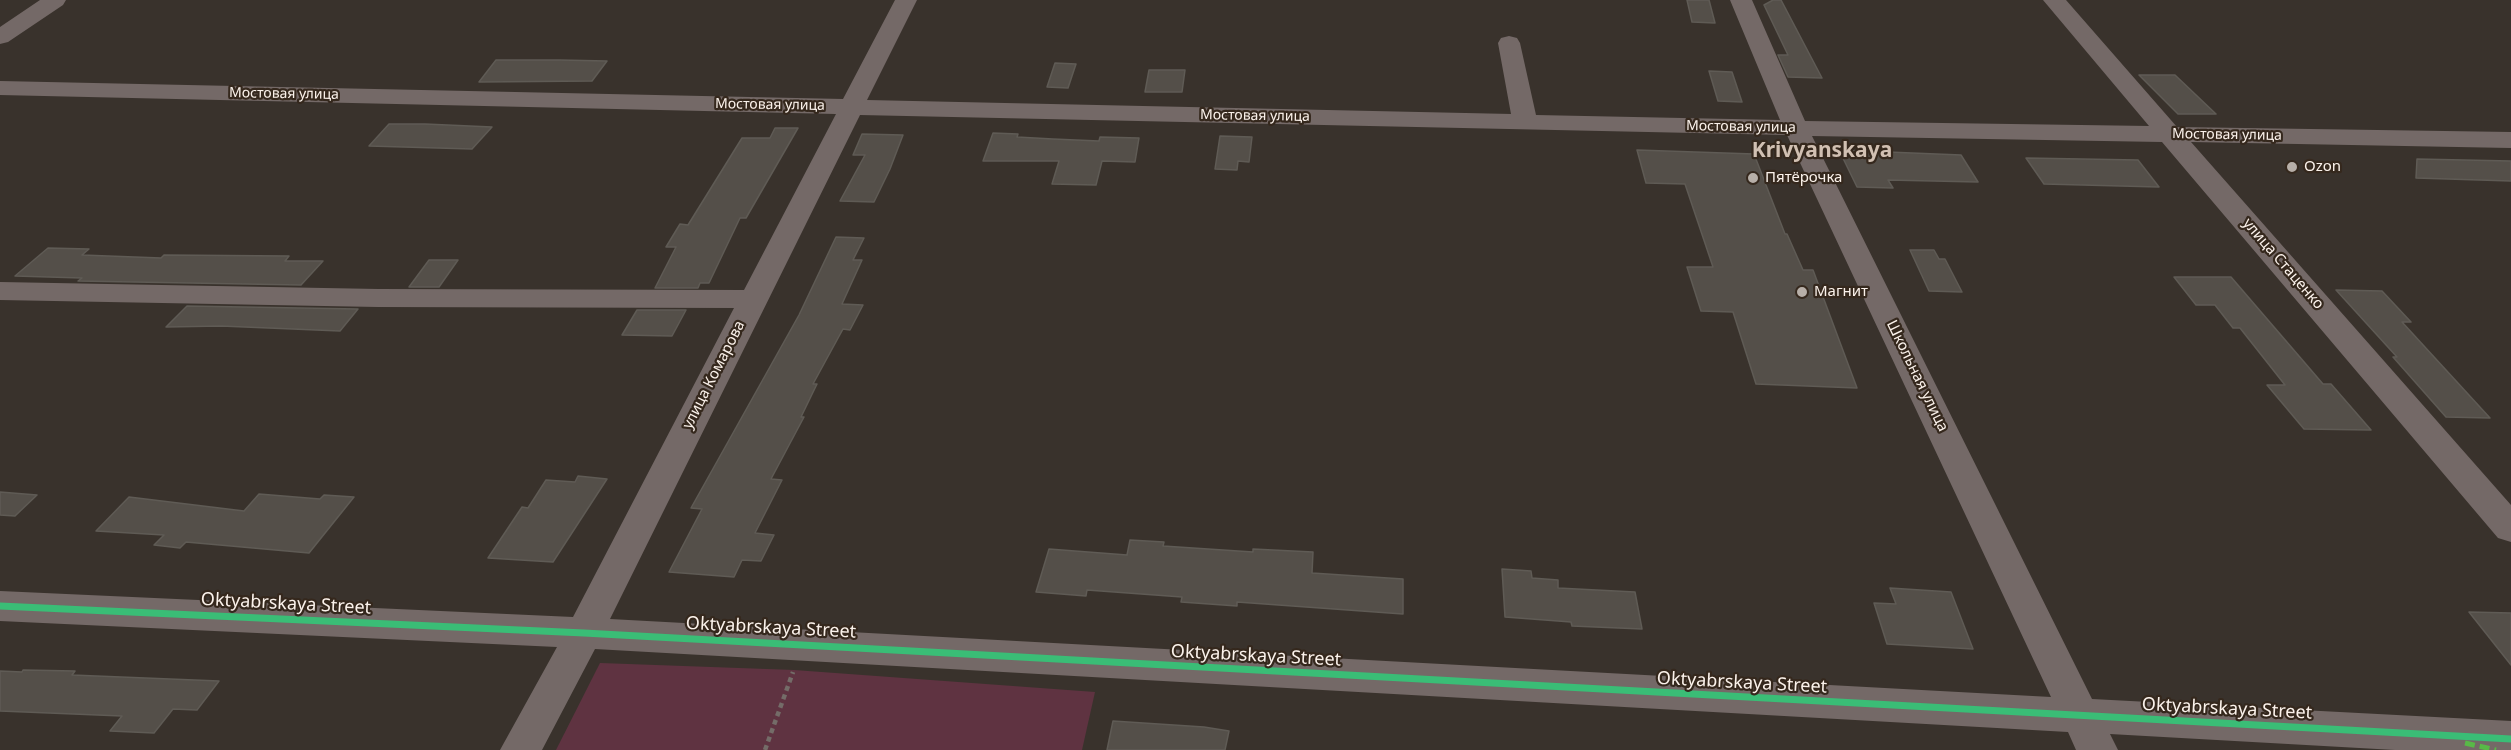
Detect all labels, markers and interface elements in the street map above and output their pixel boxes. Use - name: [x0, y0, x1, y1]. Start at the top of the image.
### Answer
- street label: Мостовая улица: [229, 85, 339, 103]
- street label: Мостовая улица: [715, 96, 825, 114]
- street label: Мостовая улица: [1200, 107, 1310, 125]
- street label: Мостовая улица: [1686, 118, 1796, 136]
- street label: Мостовая улица: [2172, 126, 2282, 144]
- district label: Krivyanskaya: [1752, 138, 1892, 164]
- place label: Ozon: [2304, 158, 2341, 176]
- marker: Ozon: [2285, 160, 2299, 174]
- place label: Пятёрочка: [1765, 169, 1842, 187]
- marker: Пятёрочка: [1746, 171, 1760, 185]
- street label: улица Стаценко: [2239, 215, 2327, 313]
- place label: Магнит: [1814, 283, 1868, 301]
- marker: Магнит: [1795, 285, 1809, 299]
- street label: Школьная улица: [1882, 317, 1952, 435]
- street label: улица Комарова: [679, 318, 749, 432]
- street label: Oktyabrskaya Street: [200, 589, 372, 619]
- street label: Oktyabrskaya Street: [685, 613, 857, 643]
- street label: Oktyabrskaya Street: [1170, 641, 1342, 671]
- street label: Oktyabrskaya Street: [1656, 668, 1828, 698]
- street label: Oktyabrskaya Street: [2141, 694, 2313, 724]

